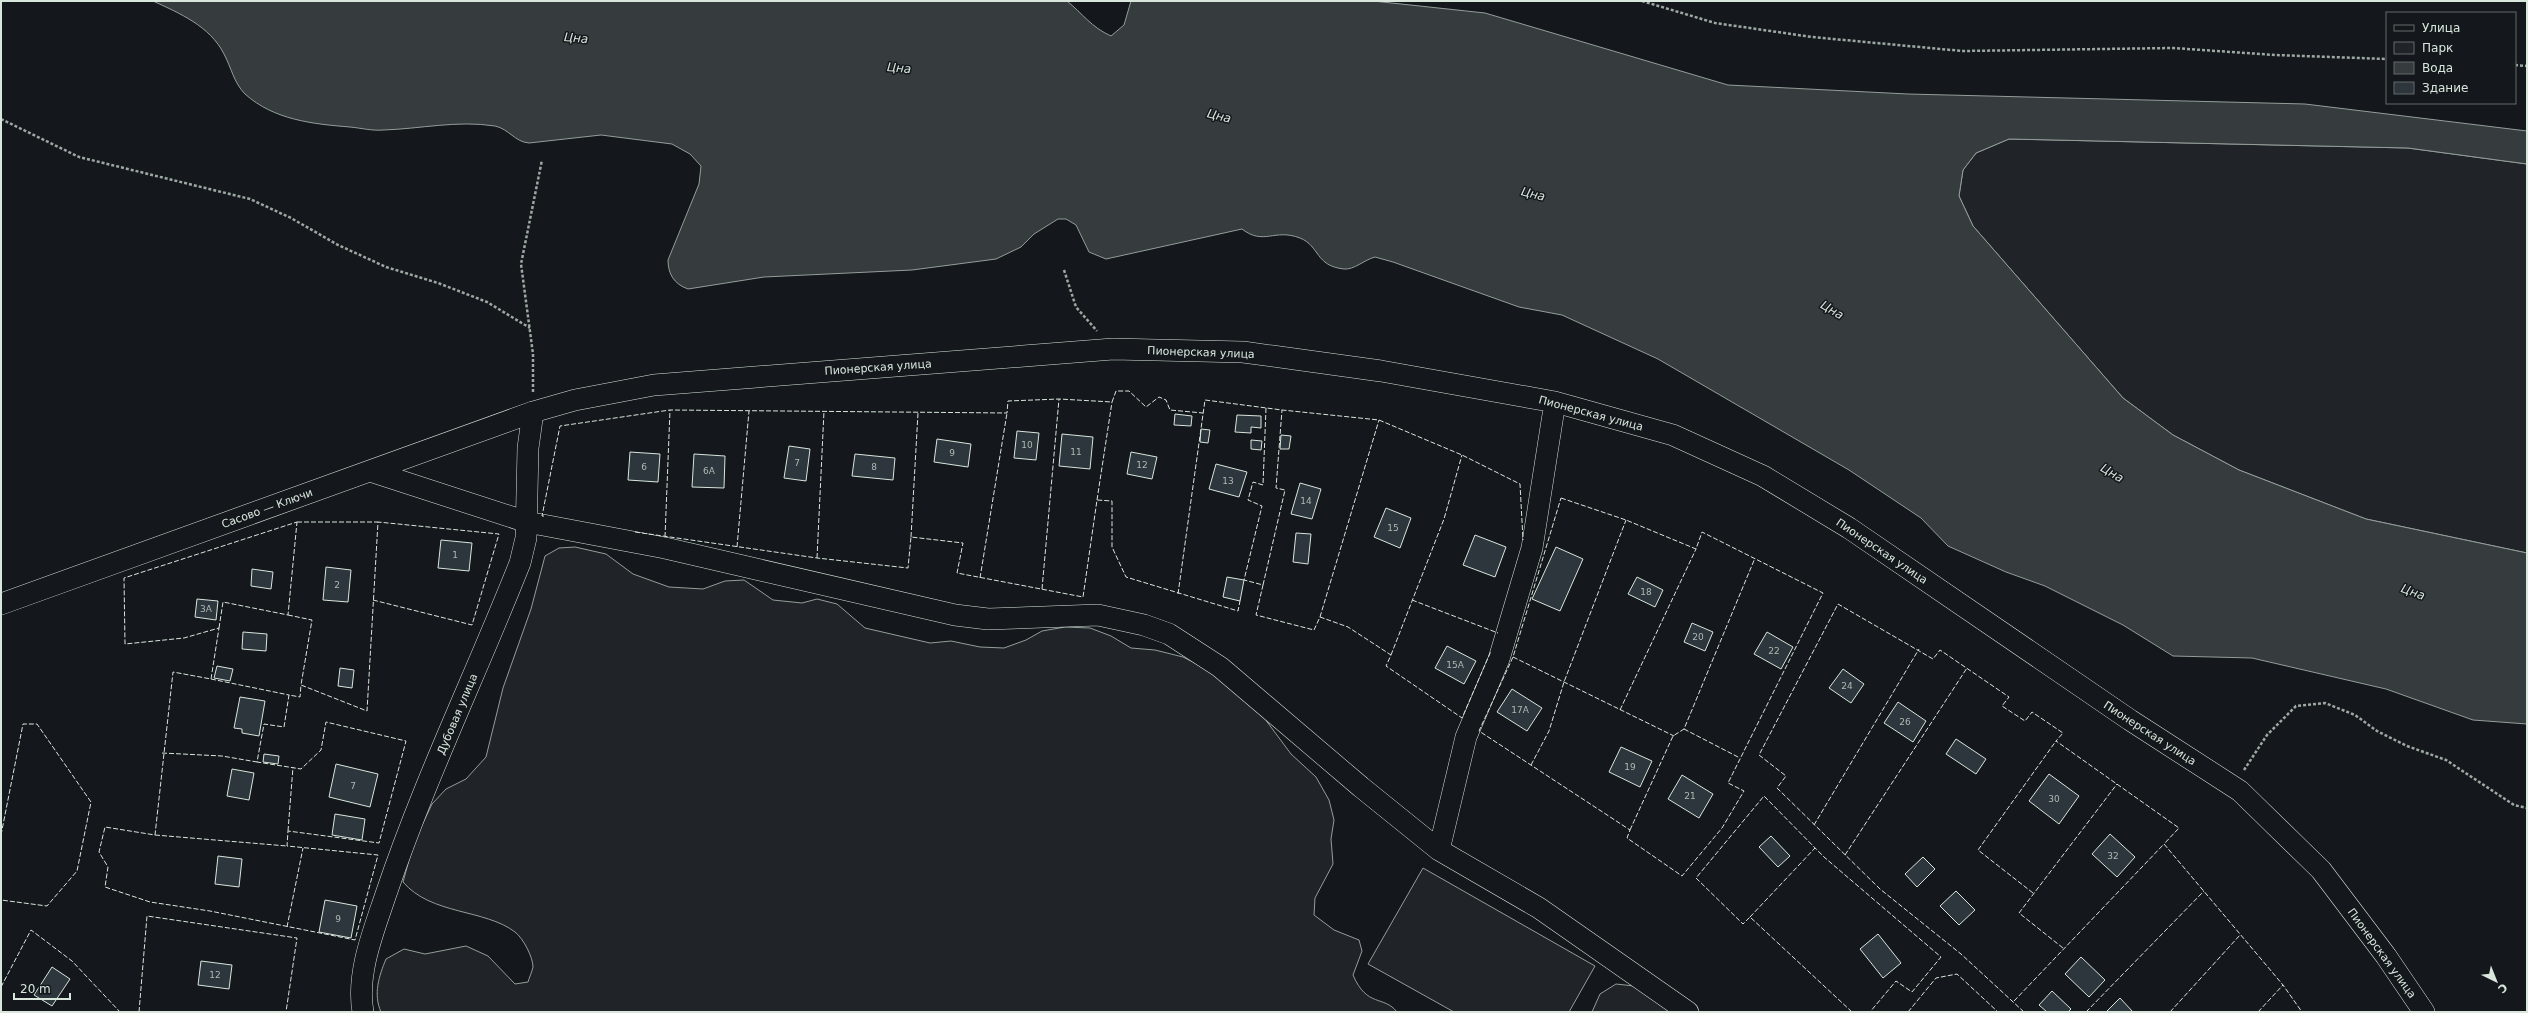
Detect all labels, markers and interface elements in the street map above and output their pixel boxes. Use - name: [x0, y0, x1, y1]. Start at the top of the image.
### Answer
- legend: [2386, 12, 2516, 104]
- text: Улица: [2422, 21, 2460, 35]
- water label: Цна: [563, 30, 589, 46]
- text: Парк: [2422, 41, 2453, 55]
- water label: Цна: [886, 60, 912, 76]
- text: Вода: [2422, 61, 2453, 75]
- text: Здание: [2422, 81, 2468, 95]
- water label: Цна: [1205, 106, 1233, 126]
- water label: Цна: [1519, 184, 1547, 204]
- water label: Цна: [1818, 298, 1846, 322]
- street label: Пионерская улица: [1147, 344, 1255, 361]
- street label: Пионерская улица: [824, 357, 932, 378]
- street label: Пионерская улица: [1537, 393, 1645, 434]
- house number: 10: [1021, 440, 1033, 450]
- house number: 11: [1070, 447, 1082, 457]
- house number: 9: [949, 448, 955, 458]
- house number: 7: [794, 458, 800, 468]
- house number: 12: [1136, 460, 1148, 470]
- water label: Цна: [2098, 461, 2126, 485]
- house number: 6: [641, 462, 647, 472]
- house number: 8: [871, 462, 877, 472]
- house number: 6А: [703, 466, 716, 476]
- house number: 13: [1222, 476, 1234, 486]
- street label: Сасово — Ключи: [220, 486, 315, 531]
- house number: 14: [1300, 496, 1312, 506]
- street label: Пионерская улица: [1833, 516, 1930, 587]
- house number: 15: [1387, 523, 1399, 533]
- house number: 1: [452, 550, 458, 560]
- house number: 2: [334, 580, 340, 590]
- water label: Цна: [2399, 581, 2427, 603]
- house number: 18: [1640, 587, 1652, 597]
- house number: 3А: [200, 604, 213, 614]
- house number: 20: [1692, 632, 1704, 642]
- house number: 22: [1768, 646, 1780, 656]
- house number: 15А: [1446, 660, 1465, 670]
- street label: Дубовая улица: [435, 672, 480, 757]
- house number: 24: [1841, 681, 1853, 691]
- street label: Пионерская улица: [2101, 699, 2198, 768]
- house number: 17А: [1511, 705, 1530, 715]
- house number: 26: [1899, 717, 1911, 727]
- house number: 19: [1624, 762, 1636, 772]
- house number: 7: [350, 781, 356, 791]
- house number: 21: [1684, 791, 1696, 801]
- house number: 30: [2048, 794, 2060, 804]
- house number: 32: [2107, 851, 2119, 861]
- street label: Пионерская улица: [2345, 906, 2418, 1001]
- house number: 9: [335, 914, 341, 924]
- north arrow: [2476, 961, 2516, 1001]
- house number: 12: [209, 970, 221, 980]
- scale bar: [14, 975, 70, 1001]
- text: С: [2495, 980, 2510, 995]
- text: 20 m: [20, 982, 51, 996]

